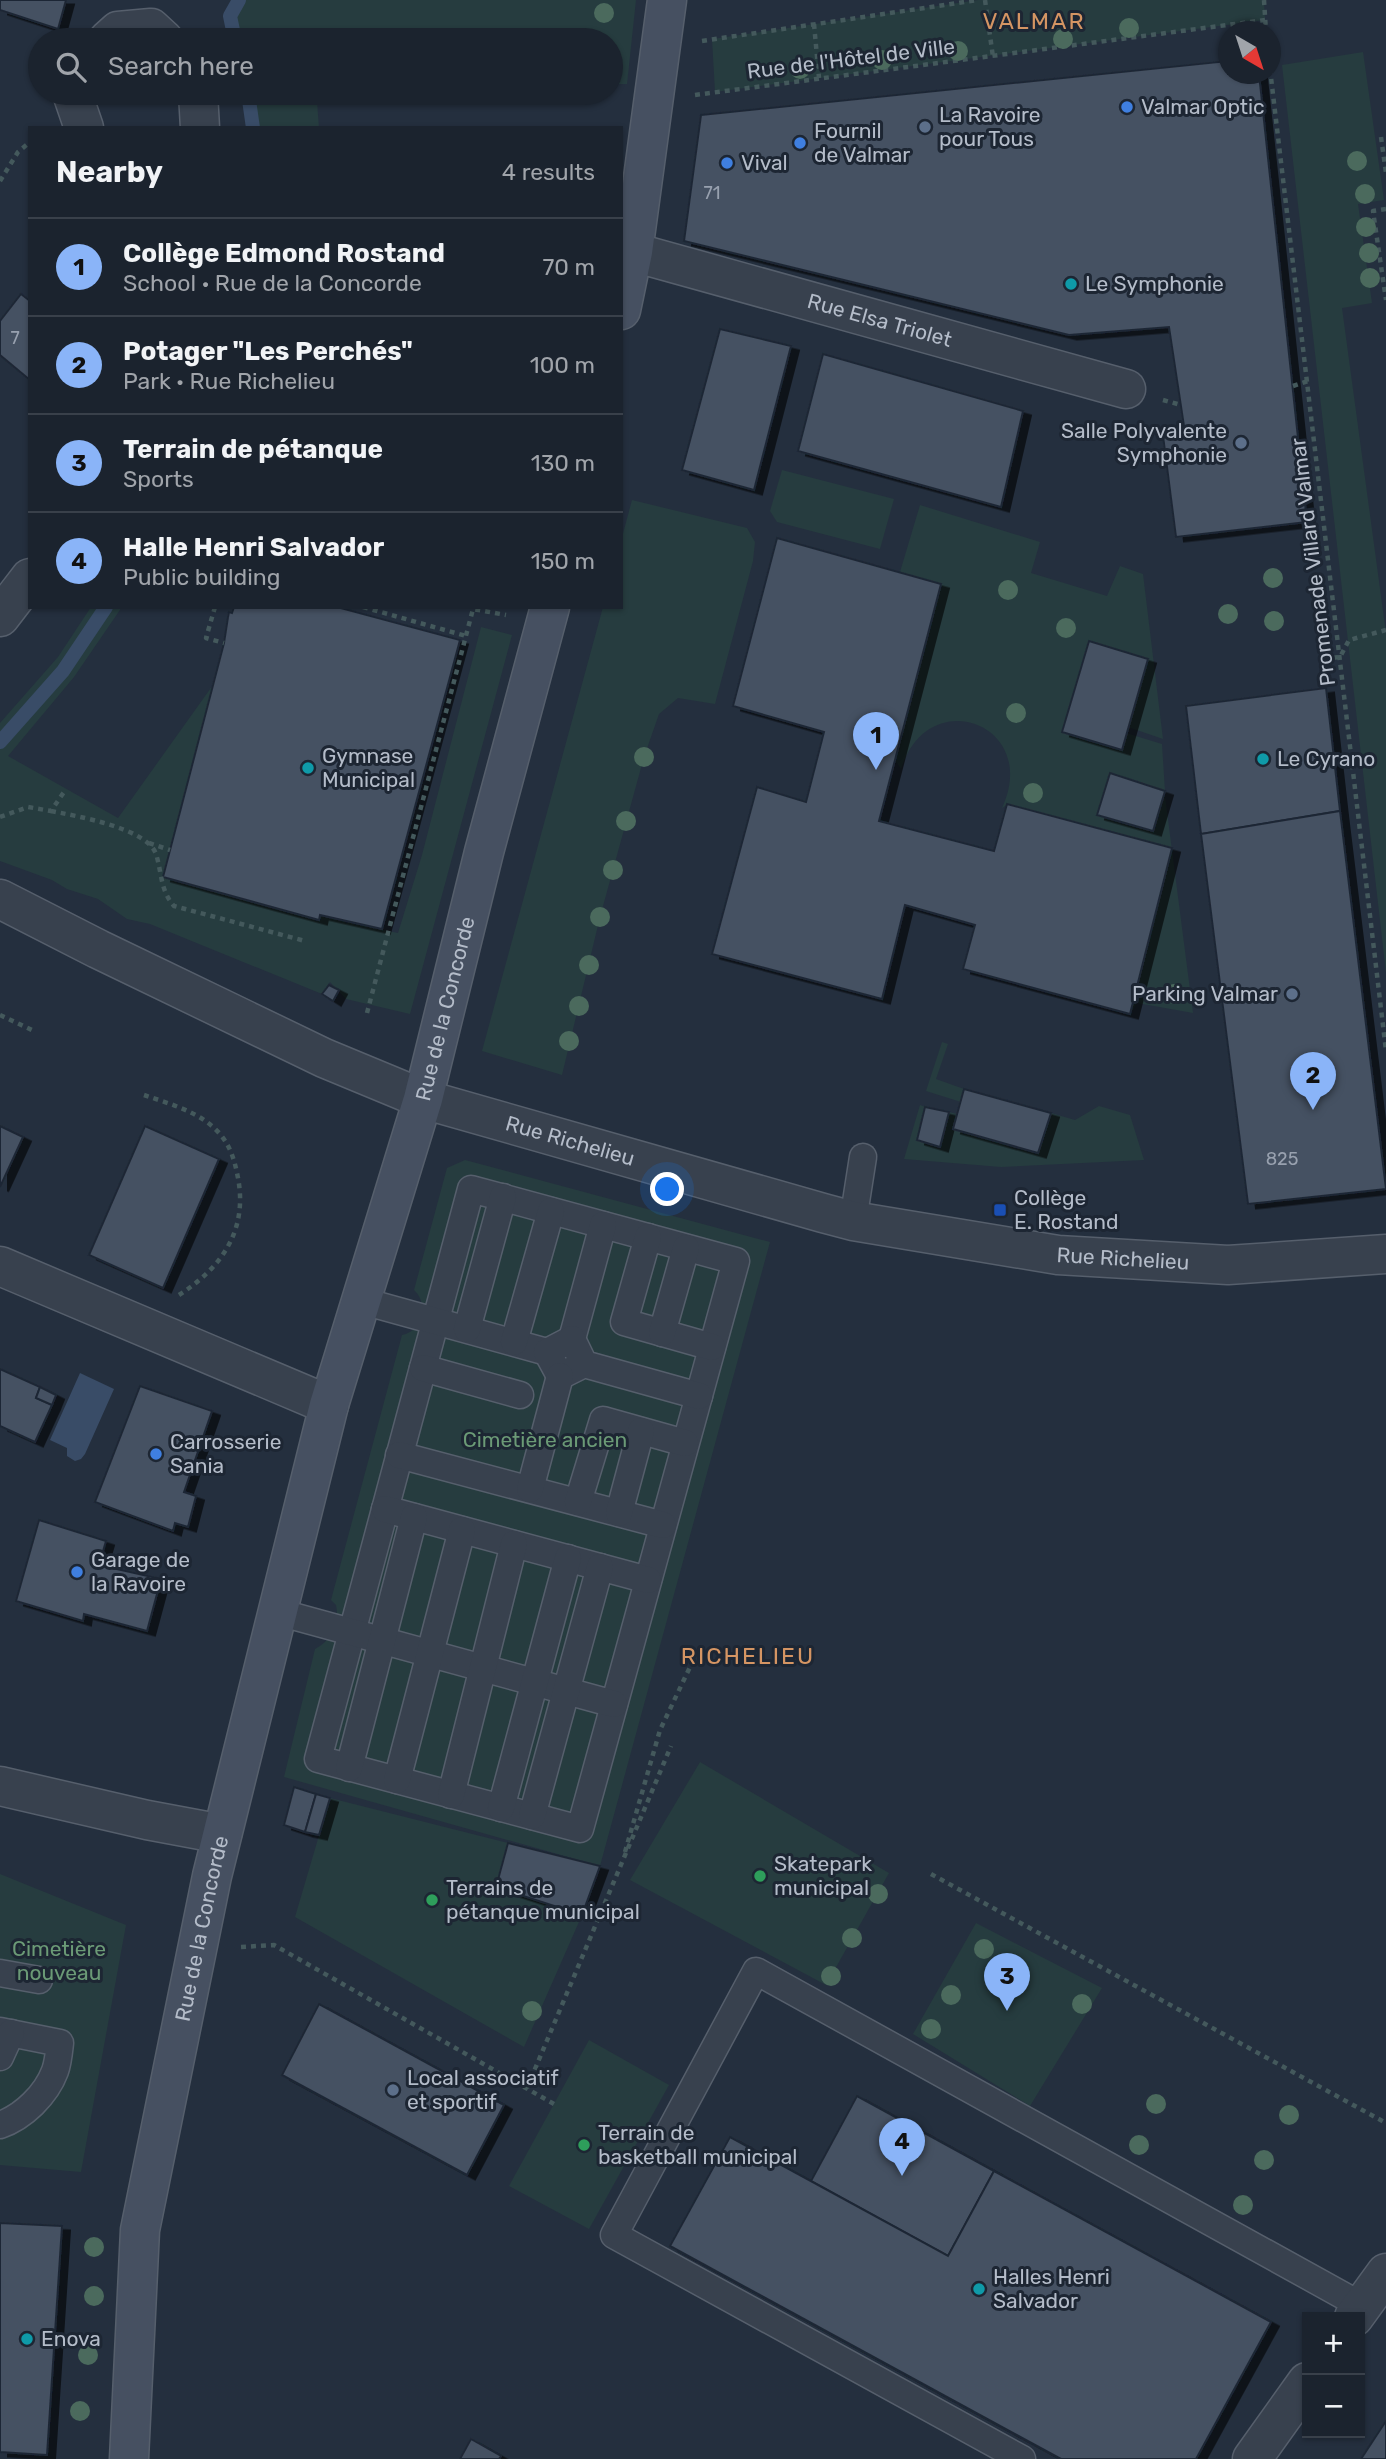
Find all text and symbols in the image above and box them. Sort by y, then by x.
district label: VALMAR [982,7,1086,35]
north arrow [1218,21,1281,84]
search box [28,28,623,105]
street label: Rue de l'Hôtel de Ville [746,33,956,84]
icon: search [52,48,90,86]
text: Search here [108,51,254,82]
place label: Valmar Optic [1141,94,1265,119]
marker: Valmar Optic [1119,99,1135,115]
place label: La Ravoire pour Tous [939,102,1041,151]
place label: Fournil de Valmar [814,118,910,167]
marker: La Ravoire pour Tous [917,119,933,135]
marker: Fournil de Valmar [792,135,808,151]
place label: Vival [741,150,788,175]
text: Nearby [56,154,163,190]
marker: Vival [719,155,735,171]
text: 4 results [502,158,595,186]
house number: 71 [704,182,720,204]
text: Collège Edmond Rostand [123,238,445,269]
text: 1 [73,253,85,281]
text: 70 m [543,253,595,281]
text: School · Rue de la Concorde [123,269,422,297]
place label: Le Symphonie [1085,271,1224,296]
marker: Le Symphonie [1063,276,1079,292]
street label: Rue Elsa Triolet [805,288,955,352]
house number: 7 [10,327,20,349]
text: Potager "Les Perchés" [123,336,413,367]
text: 2 [72,351,86,379]
text: 100 m [530,351,595,379]
text: Park · Rue Richelieu [123,367,335,395]
place label: Salle Polyvalente Symphonie [1061,418,1227,467]
text: Terrain de pétanque [123,434,383,465]
marker: Salle Polyvalente Symphonie [1233,435,1249,451]
street label: Promenade Villard Valmar [1285,437,1340,688]
text: 3 [71,449,87,477]
text: 130 m [531,449,595,477]
text: Sports [123,465,194,493]
text: Halle Henri Salvador [123,532,384,563]
text: 4 [71,547,87,575]
text: 150 m [531,547,595,575]
text: Public building [123,563,280,591]
pin: 1 [853,712,899,770]
place label: Gymnase Municipal [322,743,415,792]
place label: Le Cyrano [1277,746,1375,771]
marker: Le Cyrano [1255,751,1271,767]
marker: Gymnase Municipal [300,760,316,776]
street label: Rue de la Concorde [410,914,480,1103]
place label: Parking Valmar [1132,981,1278,1006]
marker: Parking Valmar [1284,986,1300,1002]
pin: 2 [1290,1052,1336,1110]
street label: Rue Richelieu [503,1110,638,1171]
house number: 825 [1266,1148,1298,1170]
your location [650,1172,684,1206]
place label: Collège E. Rostand [1014,1185,1119,1234]
marker: Collège E. Rostand [992,1202,1008,1218]
street label: Rue Richelieu [1056,1242,1190,1275]
park label: Cimetière ancien [463,1427,627,1452]
place label: Carrosserie Sania [170,1429,281,1478]
marker: Carrosserie Sania [148,1446,164,1462]
place label: Garage de la Ravoire [91,1547,190,1596]
marker: Garage de la Ravoire [69,1564,85,1580]
district label: RICHELIEU [681,1642,815,1670]
street label: Rue de la Concorde [170,1833,234,2023]
place label: Skatepark municipal [774,1851,872,1900]
marker: Skatepark municipal [752,1868,768,1884]
place label: Terrains de pétanque municipal [446,1875,640,1924]
marker: Terrains de pétanque municipal [424,1892,440,1908]
park label: Cimetière nouveau [12,1936,106,1985]
pin: 3 [984,1953,1030,2011]
place label: Local associatif et sportif [407,2065,559,2114]
marker: Local associatif et sportif [385,2082,401,2098]
pin: 4 [879,2118,925,2176]
place label: Terrain de basketball municipal [598,2120,797,2169]
marker: Terrain de basketball municipal [576,2137,592,2153]
place label: Halles Henri Salvador [993,2264,1110,2313]
marker: Halles Henri Salvador [971,2281,987,2297]
map controls [1302,2312,1365,2438]
button: + [1302,2312,1365,2375]
place label: Enova [41,2326,101,2351]
marker: Enova [19,2331,35,2347]
button: − [1302,2375,1365,2438]

